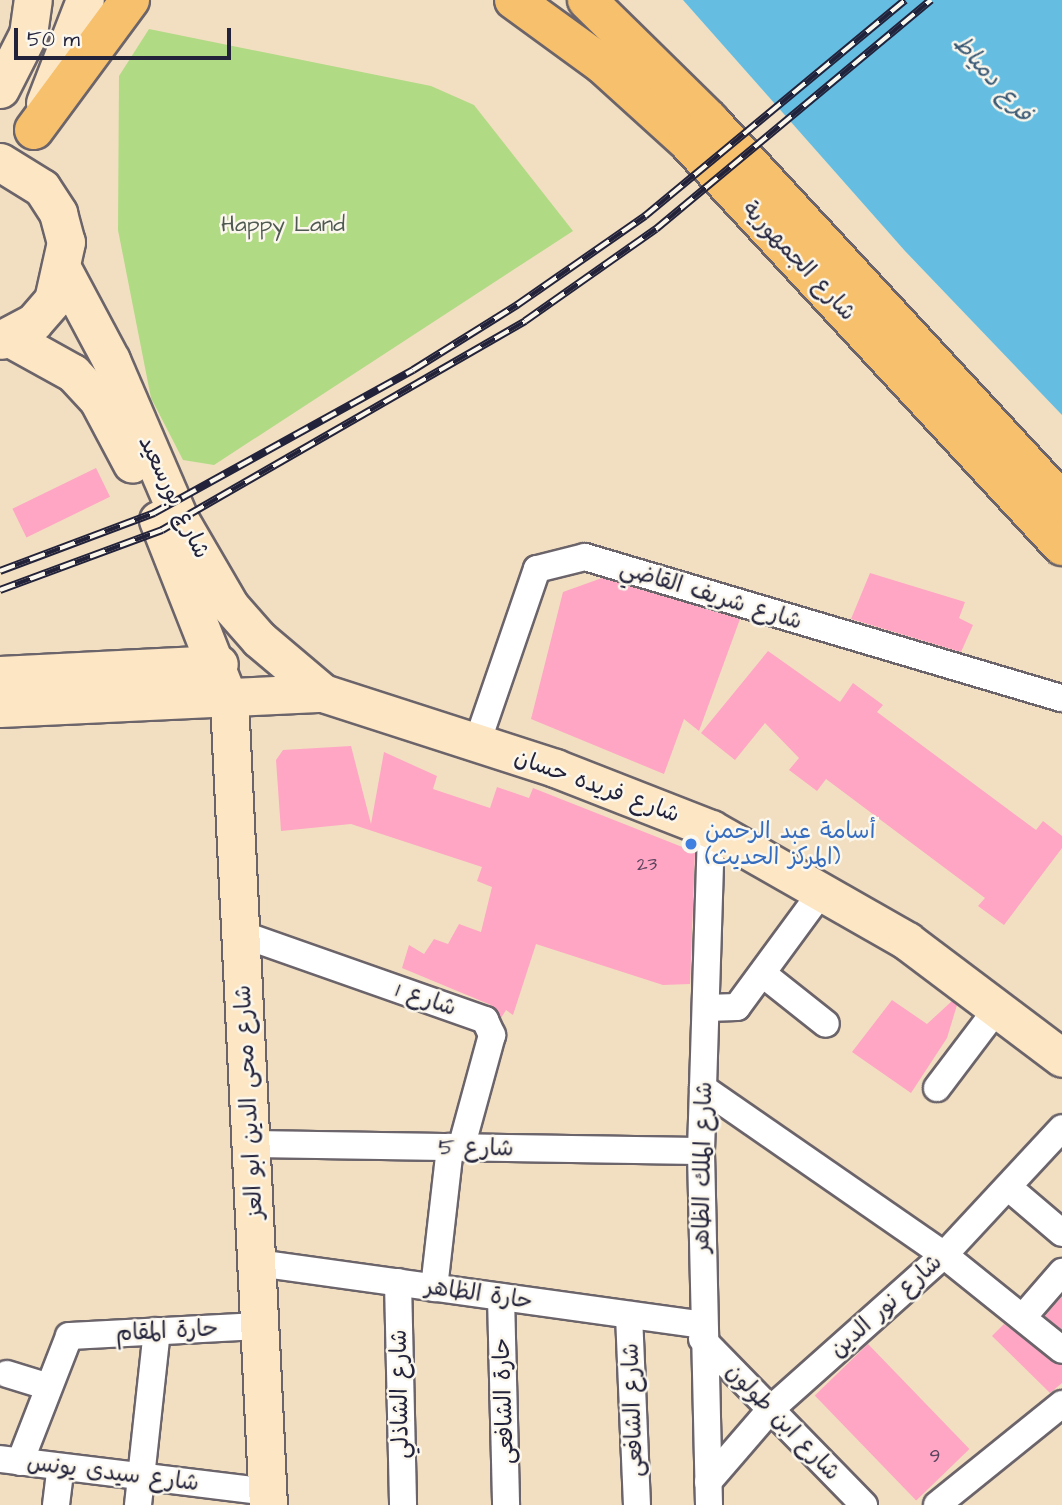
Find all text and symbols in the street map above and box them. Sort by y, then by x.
scale bar [18,14,234,58]
text: 50 m [27,25,80,54]
water label: فرع دمياط [946,30,1038,128]
street label: شارع الجمهورية [737,195,861,327]
park label: Happy Land [221,210,345,238]
street label: شارع بورسعيد [132,431,216,563]
street label: شارع شريف القاضي [617,554,805,636]
street label: شارع فريده حسان [511,743,683,829]
place label: أسامة عبد الرحمن (المركز الحديث) [705,817,875,871]
marker: أسامة عبد الرحمن (المركز الحديث) [683,836,699,852]
house number: 23 [637,854,657,876]
street label: شارع 1 [392,976,460,1022]
street label: شارع محى الدين ابو العز [229,984,269,1220]
street label: شارع الملك الظاهر [688,1081,718,1253]
street label: شارع 5 [438,1134,514,1162]
street label: شارع نور الدين [824,1248,948,1364]
street label: حارة الظاهر [424,1273,534,1315]
street label: حارة المقام [115,1315,219,1347]
street label: شارع الشاذلي [385,1329,415,1459]
street label: حارة الشافعى [488,1337,520,1465]
street label: شارع الشافعى [617,1343,649,1477]
street label: شارع ابن طولون [720,1358,846,1486]
house number: 9 [930,1446,940,1468]
street label: شارع سيدى يونس [25,1449,201,1497]

